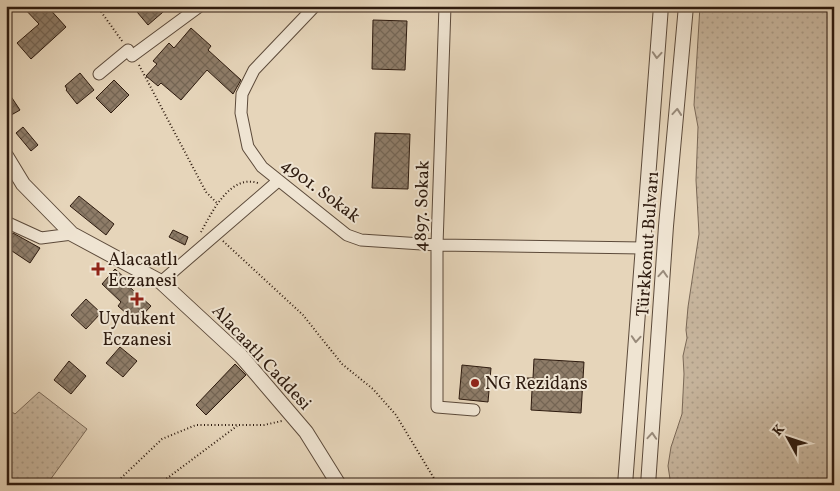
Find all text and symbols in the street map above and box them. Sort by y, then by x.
one-way arrow [652,51,663,59]
one-way arrow [671,108,682,116]
street label: 4901. Sokak [275,153,365,229]
street label: 4897. Sokak [408,160,437,252]
street label: Türkkonut Bulvarı [631,171,666,318]
place label: Alacaatlı Eczanesi [108,248,178,294]
marker: Alacaatlı Eczanesi [92,263,104,275]
one-way arrow [657,270,668,278]
marker: Uydukent Eczanesi [131,293,143,305]
street label: Alacaatlı Caddesi [205,300,316,416]
place label: Uydukent Eczanesi [98,307,176,353]
one-way arrow [631,335,642,343]
place label: NG Rezidans [485,372,588,397]
marker: NG Rezidans [469,377,481,389]
north arrow [762,414,812,464]
text: K [769,421,790,441]
one-way arrow [646,432,657,440]

